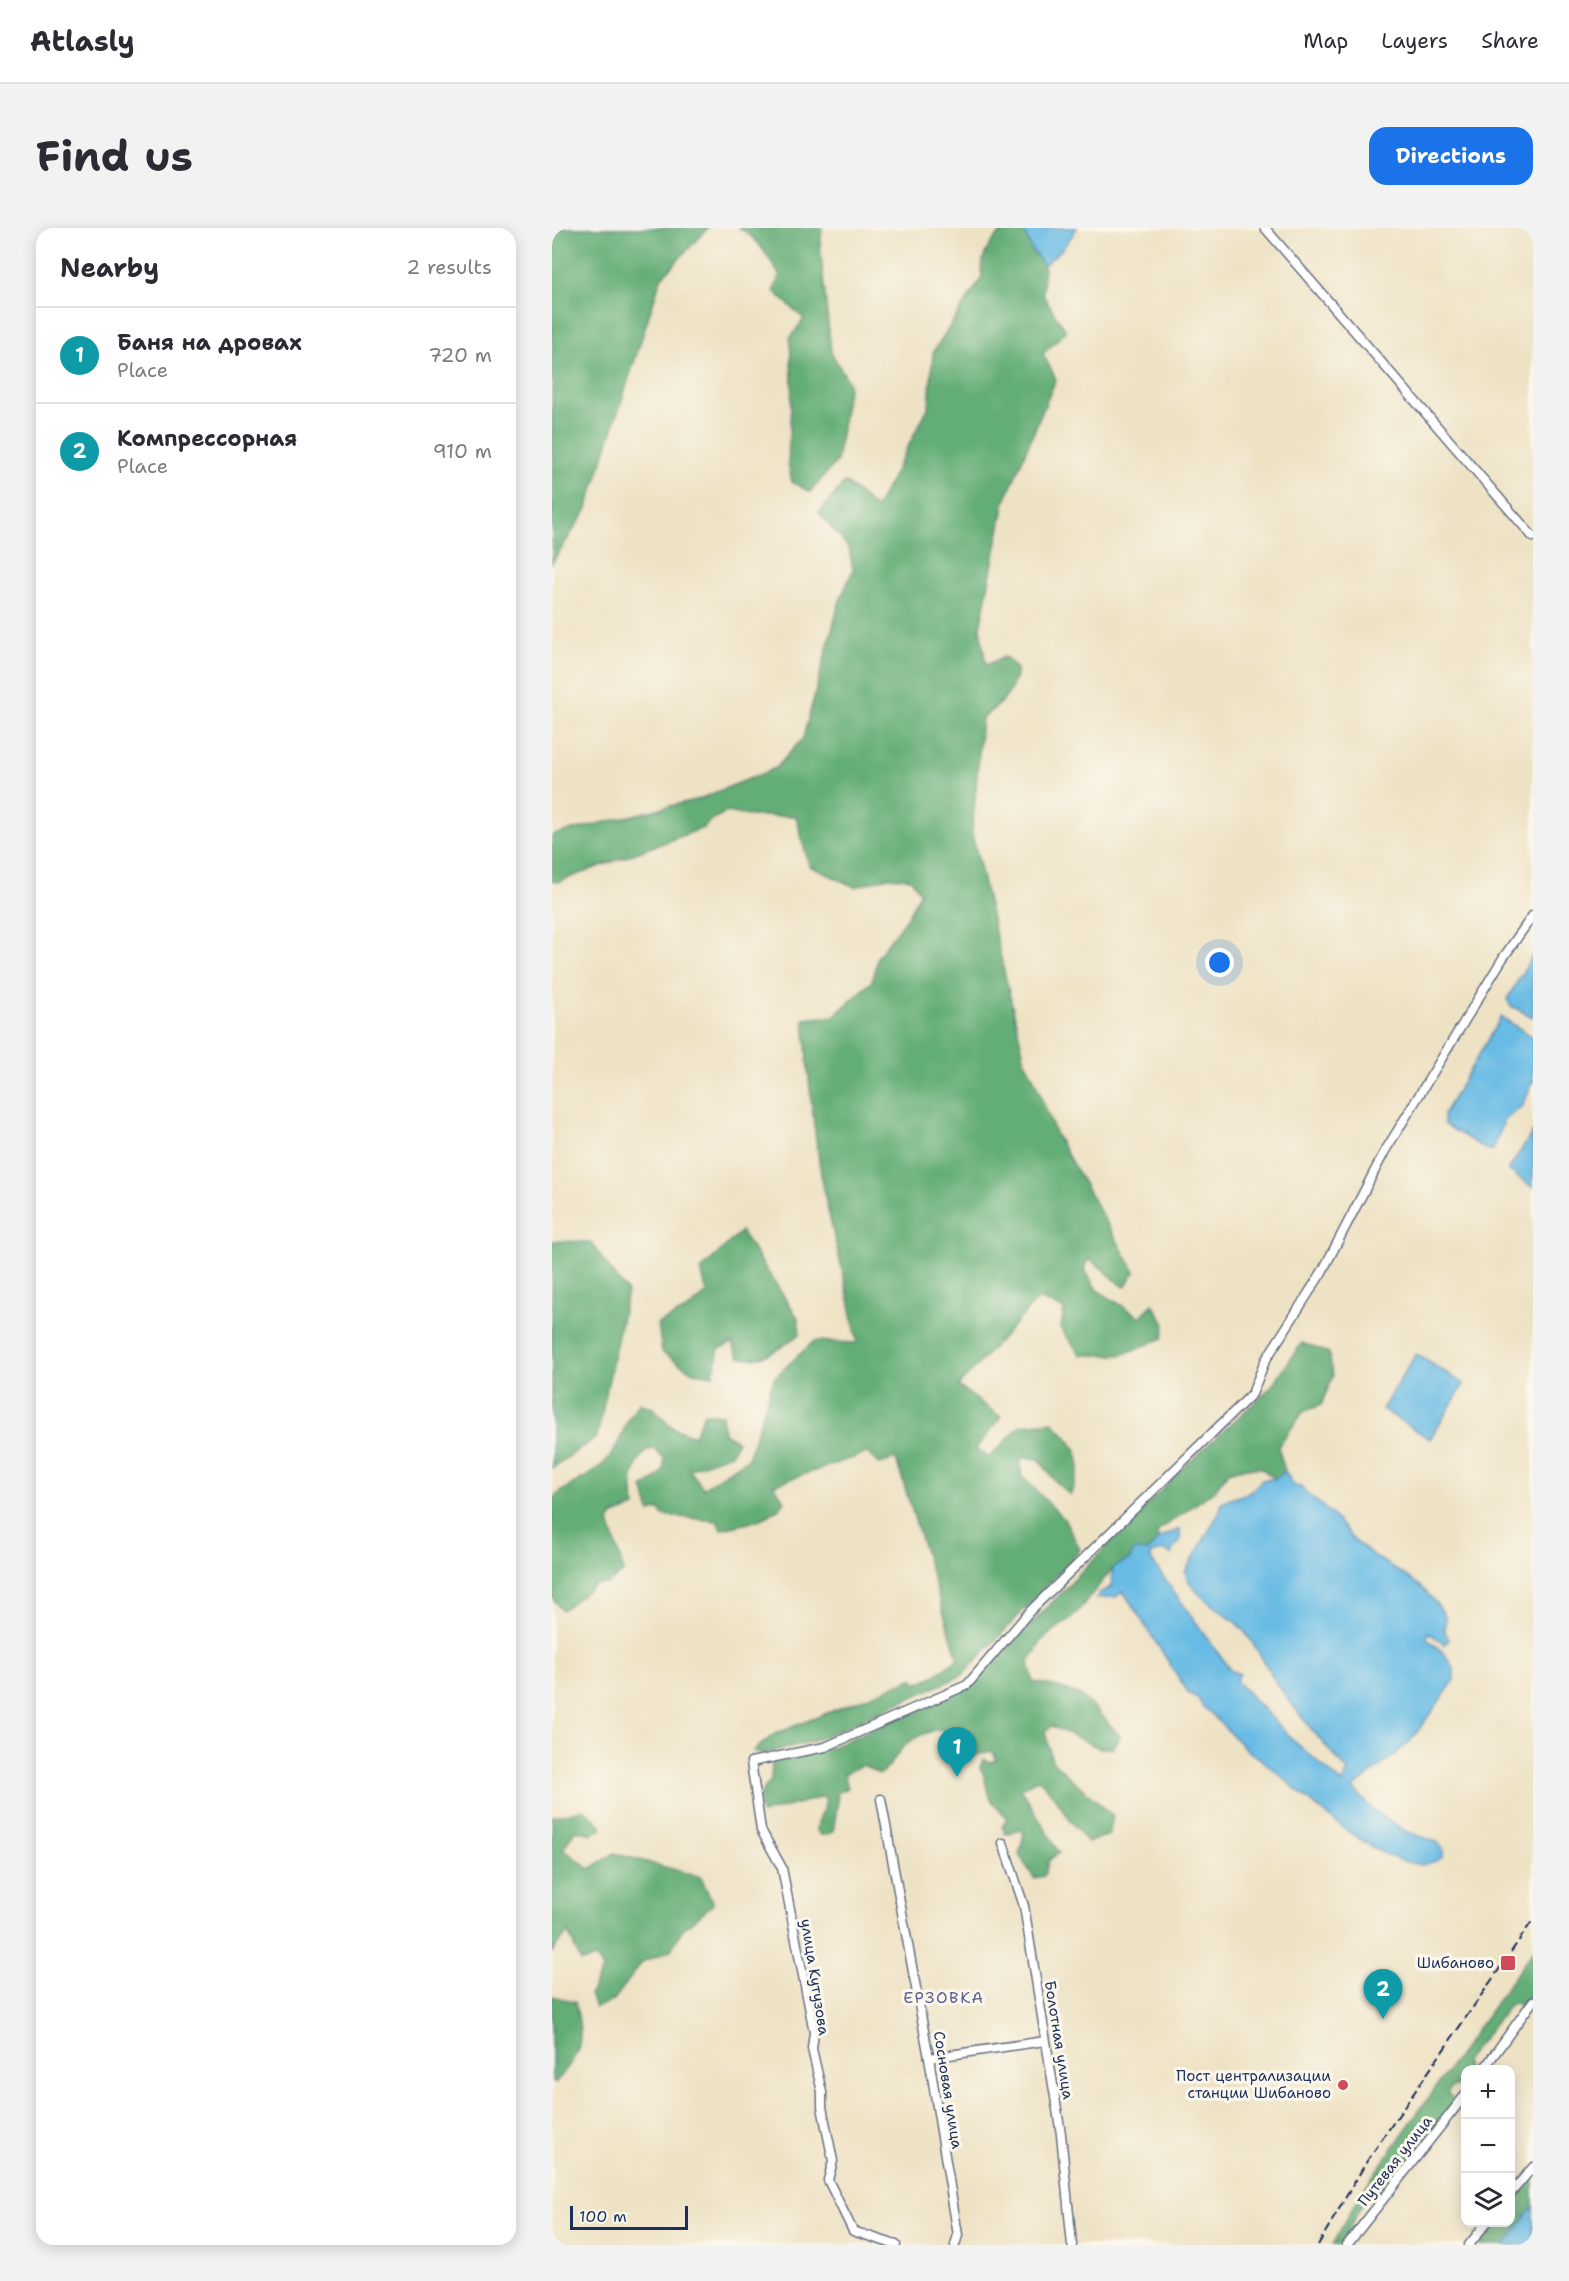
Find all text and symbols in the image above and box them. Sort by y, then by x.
text: Atlasly [30,22,135,60]
text: Map [1303,27,1348,55]
text: Layers [1381,27,1448,55]
text: Share [1481,27,1539,55]
button: Directions [1369,127,1533,185]
text: Find us [36,128,193,184]
text: Nearby [60,250,159,285]
text: 2 results [406,254,492,280]
text: Баня на дровах [117,328,302,357]
text: 1 [75,342,84,368]
text: 720 m [428,342,492,368]
text: Place [117,357,168,383]
text: Компрессорная [117,424,297,453]
text: 2 [73,438,87,464]
text: 910 m [433,438,492,464]
text: Place [117,453,168,479]
your location [1205,948,1234,977]
pin: 1 [938,1728,976,1777]
street label: улица Кутузова [796,1917,834,2037]
place label: Шибаново [1417,1953,1494,1973]
marker: Шибаново [1499,1954,1517,1972]
pin: 2 [1364,1970,1402,2019]
street label: Болотная улица [1040,1979,1078,2101]
district label: ЕРЗОВКА [903,1987,985,2008]
street label: Сосновая улица [929,2030,967,2151]
map controls [1461,2065,1515,2227]
button: + [1461,2065,1515,2119]
place label: Пост централизации станции Шибаново [1176,2066,1331,2103]
marker: Пост централизации станции Шибаново [1336,2078,1350,2092]
street label: Путевая улица [1353,2111,1437,2210]
button: − [1461,2119,1515,2173]
button: layers [1461,2173,1515,2227]
scale bar [570,2203,688,2230]
text: 100 m [579,2206,627,2227]

